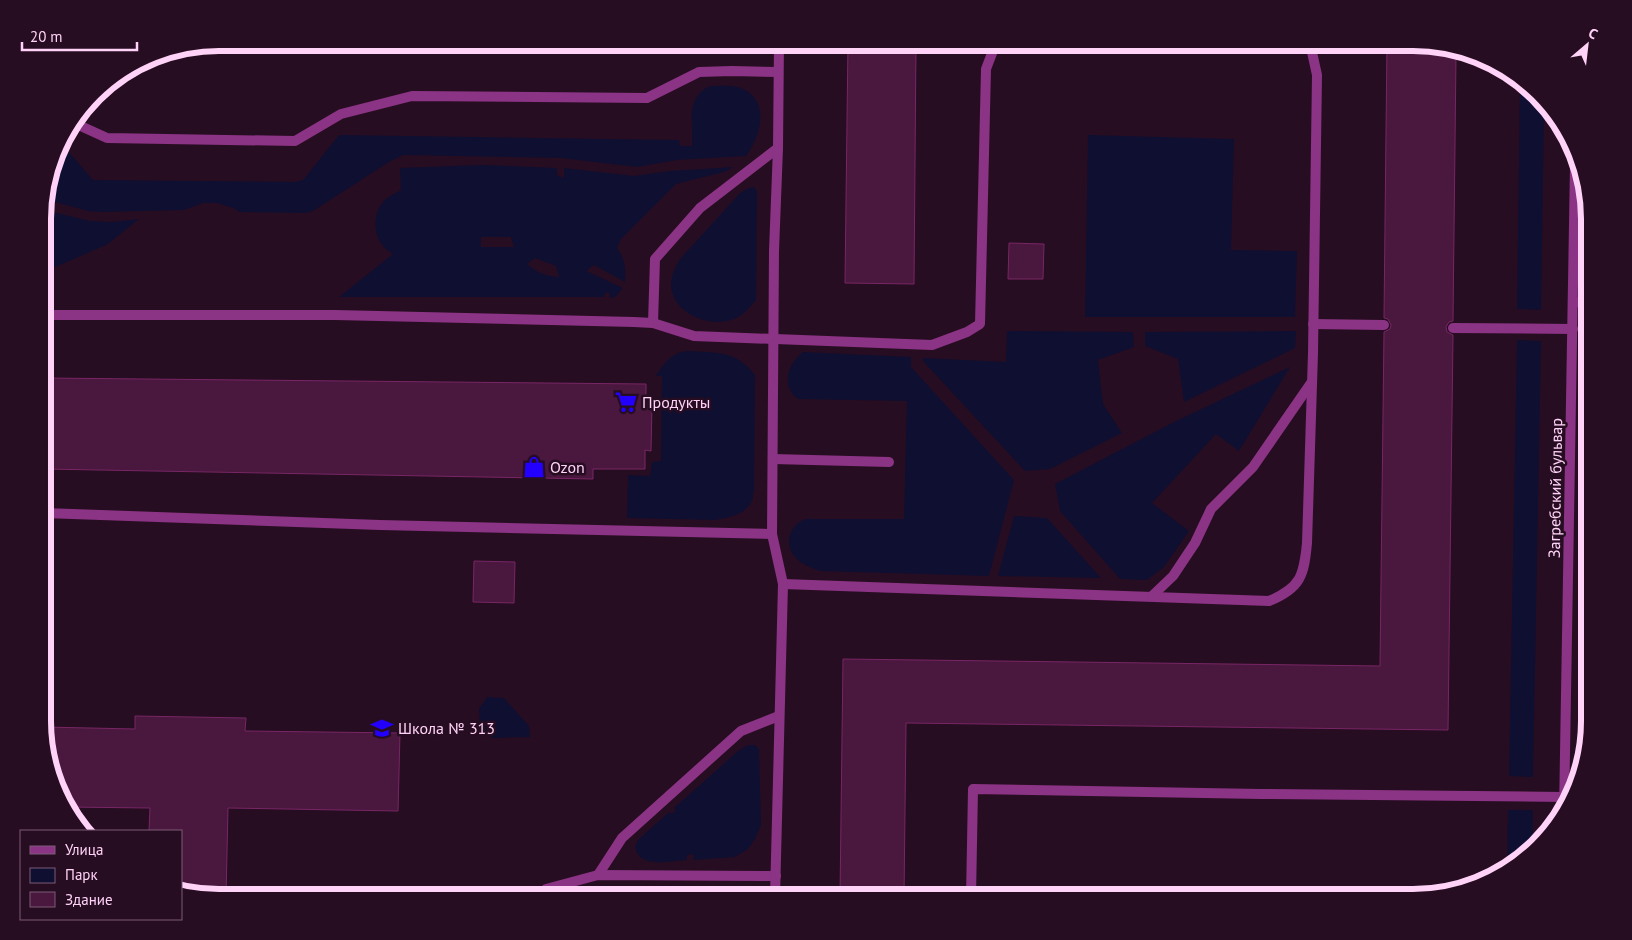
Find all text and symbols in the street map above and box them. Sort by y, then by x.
scale bar [22,20,138,52]
north arrow [1562,20,1612,70]
text: С [1585,24,1601,43]
text: 20 m [30,27,63,46]
supermarket icon: Продукты [613,389,639,415]
place label: Продукты [642,392,710,412]
street label: Загребский бульвар [1544,418,1566,558]
shop icon: Ozon [521,454,547,480]
place label: Ozon [550,457,585,477]
school or university icon: Школа № 313 [369,715,395,741]
place label: Школа № 313 [398,718,495,738]
legend [20,830,182,920]
text: Улица [65,840,103,859]
text: Парк [65,865,98,884]
text: Здание [65,890,113,909]

